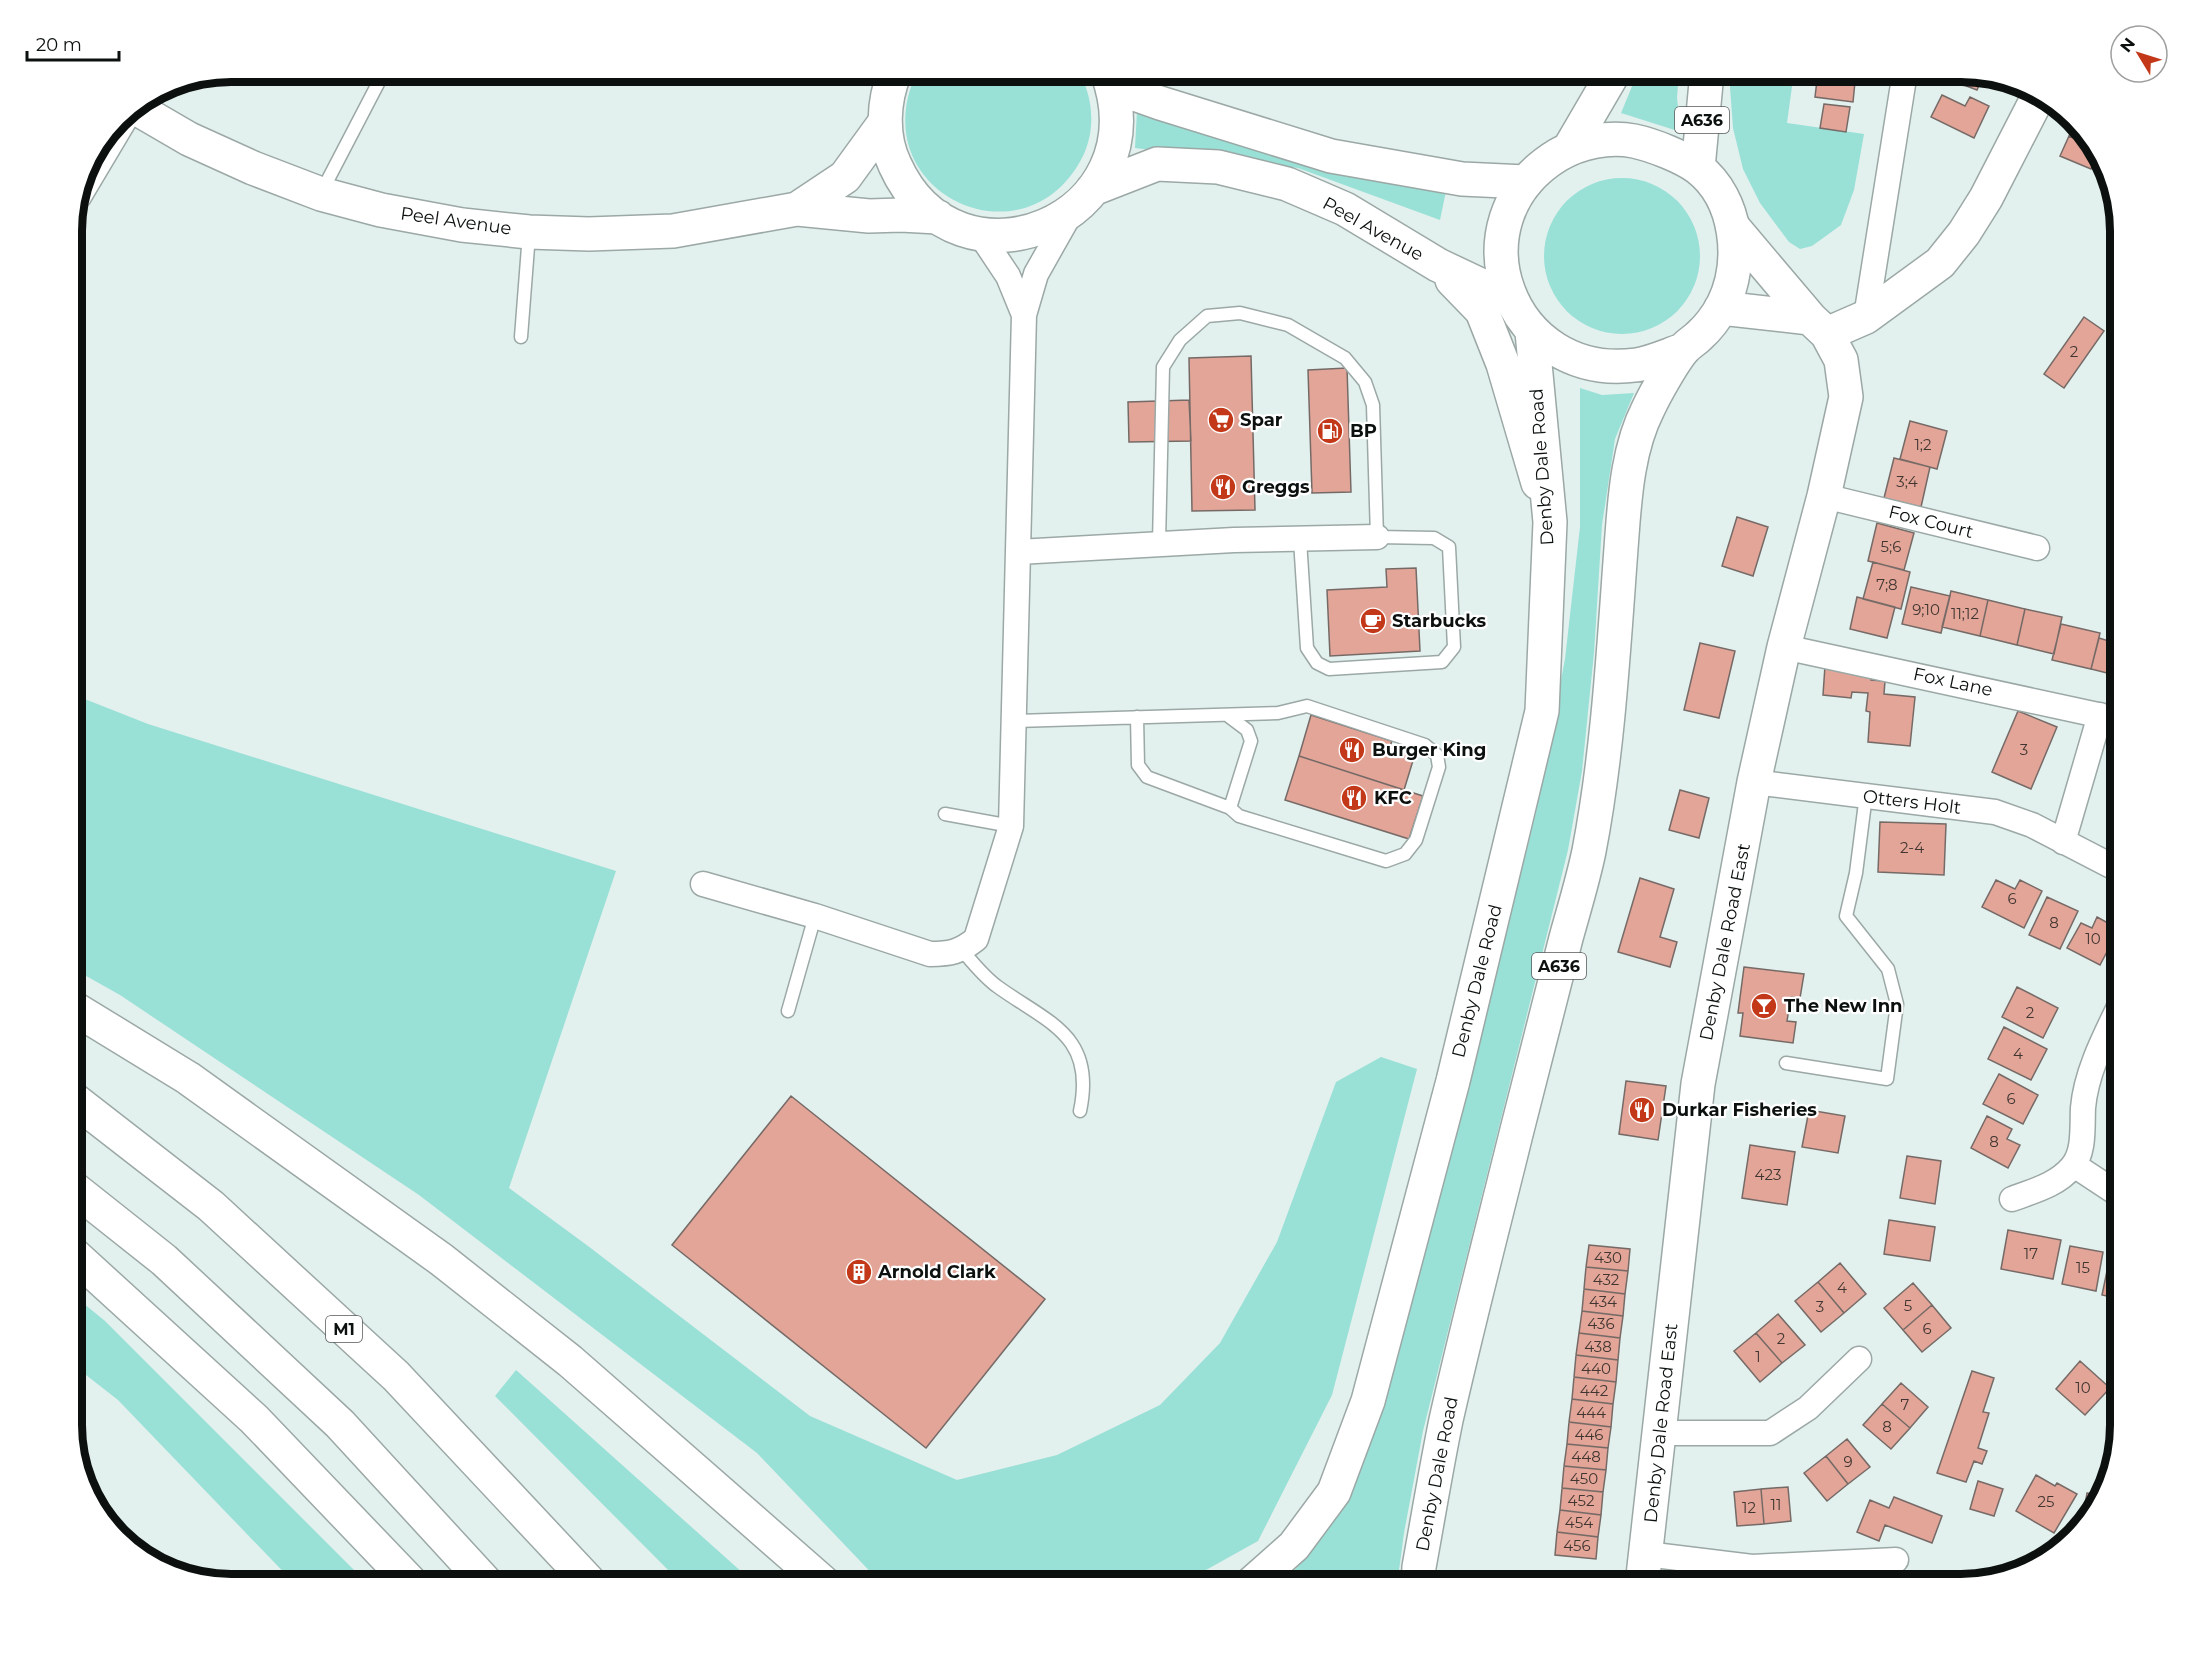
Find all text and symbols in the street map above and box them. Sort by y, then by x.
scale bar [27,24,118,62]
north arrow [2109,24,2169,84]
text: 20 m [36,34,82,56]
text: N [2116,34,2139,56]
road number: A636 [1675,107,1729,133]
street label: Peel Avenue [1319,192,1427,266]
street label: Peel Avenue [399,202,513,240]
house number: 2 [2070,342,2078,361]
street label: Denby Dale Road [1526,388,1558,546]
supermarket icon: Spar [1206,405,1236,435]
place label: Spar [1240,409,1283,431]
fuel station icon: BP [1315,416,1345,446]
place label: BP [1350,420,1377,442]
house number: 1;2 [1914,435,1932,454]
restaurant icon: Greggs [1208,472,1238,502]
house number: 3;4 [1896,472,1918,491]
place label: Greggs [1242,476,1310,498]
street label: Fox Court [1886,501,1976,543]
house number: 5;6 [1881,537,1901,556]
house number: 7;8 [1876,575,1898,594]
house number: 9;10 [1912,600,1940,619]
house number: 11;12 [1951,604,1979,623]
cafe icon: Starbucks [1358,606,1388,636]
place label: Starbucks [1392,610,1487,632]
street label: Fox Lane [1911,663,1995,701]
restaurant icon: Burger King [1337,735,1367,765]
place label: Burger King [1372,739,1486,761]
house number: 3 [2020,740,2028,759]
restaurant icon: KFC [1339,783,1369,813]
street label: Otters Holt [1862,785,1962,819]
place label: KFC [1374,787,1412,809]
house number: 2-4 [1900,838,1924,857]
street label: Denby Dale Road East [1695,841,1755,1043]
house number: 6 [2007,889,2017,908]
street label: Denby Dale Road [1447,902,1507,1060]
house number: 8 [2049,913,2059,932]
house number: 10 [2085,929,2101,948]
road number: A636 [1532,953,1586,979]
bar icon: The New Inn [1749,991,1779,1021]
place label: The New Inn [1784,995,1903,1017]
house number: 2 [2026,1003,2034,1022]
house number: 4 [2013,1044,2023,1063]
house number: 6 [2006,1089,2016,1108]
restaurant icon: Durkar Fisheries [1627,1095,1657,1125]
place label: Durkar Fisheries [1662,1099,1817,1121]
house number: 8 [1989,1132,1999,1151]
house number: 423 [1755,1165,1781,1184]
house number: 17 [2024,1244,2038,1263]
house number: 430 [1594,1248,1622,1267]
building icon: Arnold Clark [844,1257,874,1287]
house number: 15 [2076,1258,2090,1277]
place label: Arnold Clark [877,1261,996,1283]
house number: 432 [1593,1270,1619,1289]
house number: 4 [1837,1278,1847,1297]
house number: 434 [1589,1292,1617,1311]
house number: 5 [1904,1296,1912,1315]
house number: 3 [1816,1297,1824,1316]
house number: 436 [1587,1314,1615,1333]
road number: M1 [326,1316,362,1342]
house number: 6 [1922,1319,1932,1338]
street label: Denby Dale Road East [1640,1322,1682,1524]
house number: 2 [1777,1329,1785,1348]
house number: 438 [1584,1337,1612,1356]
house number: 1 [1755,1347,1761,1366]
house number: 440 [1581,1359,1611,1378]
house number: 10 [2075,1378,2091,1397]
house number: 442 [1580,1381,1608,1400]
street label: Denby Dale Road [1411,1395,1463,1553]
house number: 7 [1901,1395,1910,1414]
house number: 444 [1576,1403,1606,1422]
house number: 8 [1882,1417,1892,1436]
house number: 446 [1575,1425,1603,1444]
house number: 448 [1571,1447,1601,1466]
house number: 9 [1843,1452,1853,1471]
house number: 450 [1570,1469,1598,1488]
house number: 452 [1568,1491,1594,1510]
house number: 25 [2037,1492,2055,1511]
house number: 11 [1771,1495,1781,1514]
house number: 12 [1742,1498,1756,1517]
house number: 454 [1565,1513,1593,1532]
house number: 456 [1563,1536,1591,1555]

